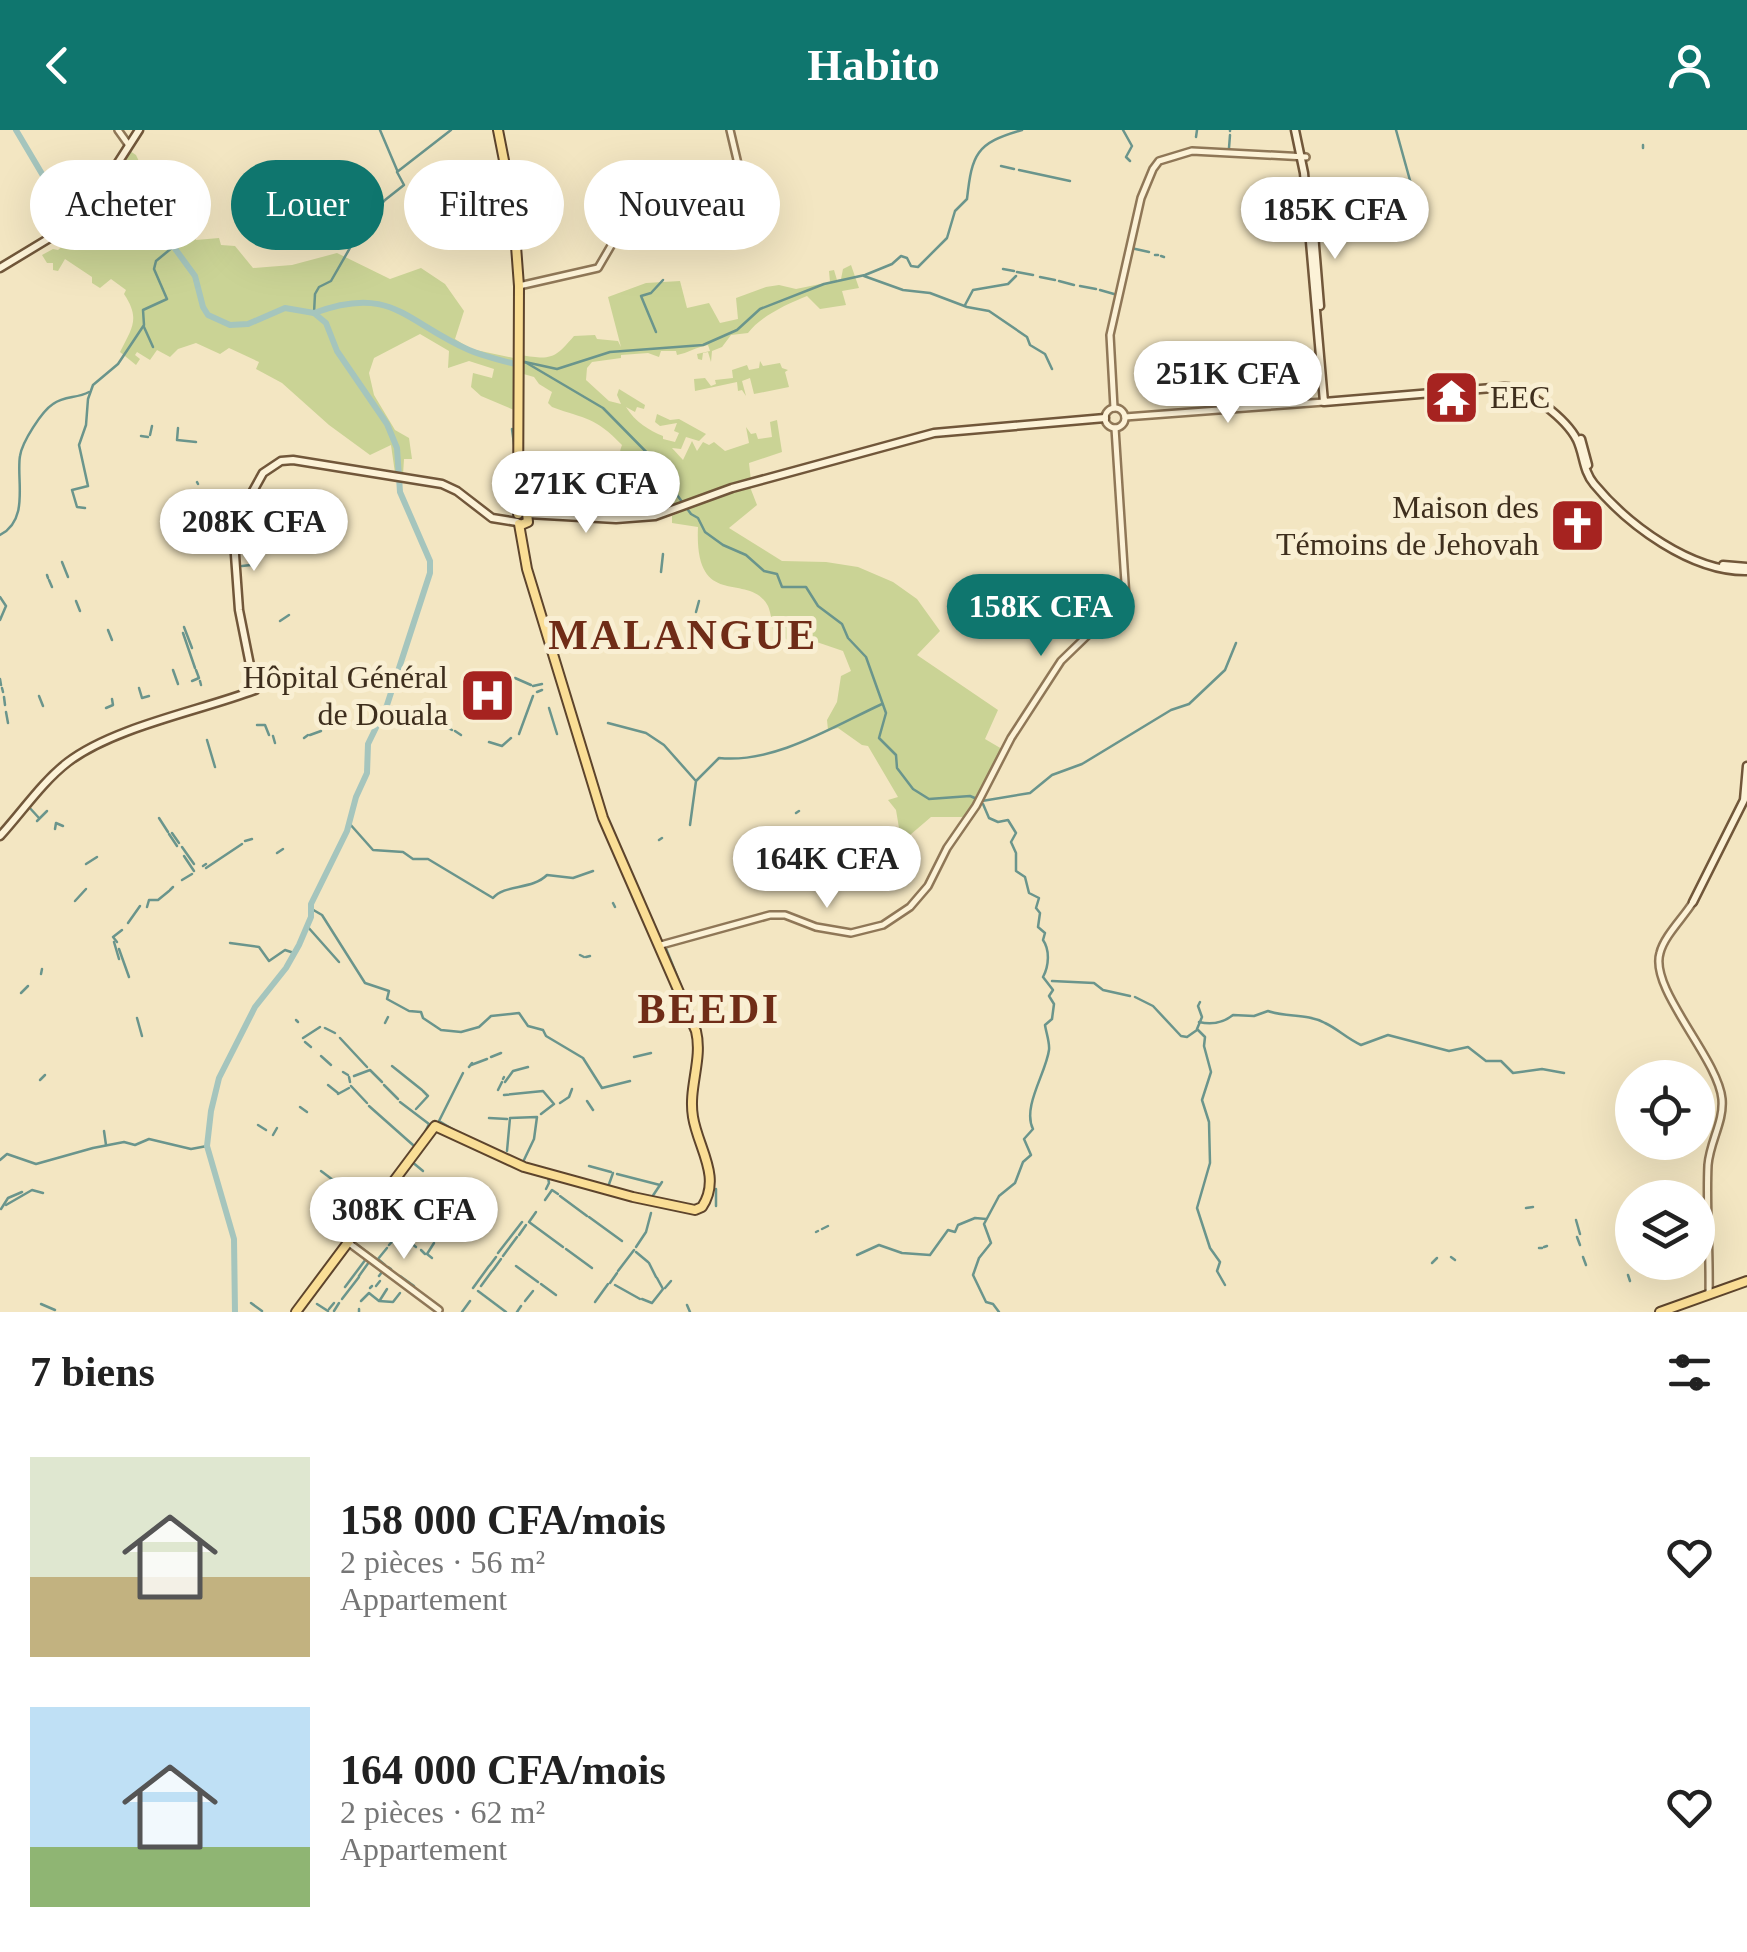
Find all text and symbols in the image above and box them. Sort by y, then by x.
icon: back [30,38,85,93]
icon: person [1662,38,1717,93]
text: Habito [807,40,940,90]
chip: Acheter [30,160,211,250]
chip: Louer [231,160,384,250]
chip: Filtres [404,160,564,250]
chip: Nouveau [584,160,780,250]
pin: 185K CFA [1232,177,1438,262]
text: 185K CFA [1263,191,1407,227]
pin: 251K CFA [1125,341,1331,426]
text: 251K CFA [1156,355,1300,391]
temple icon: EEC [1421,367,1481,427]
place label: EEC [1490,379,1550,415]
pin: 271K CFA [483,451,689,536]
text: 271K CFA [514,465,658,501]
pin: 208K CFA [151,489,357,574]
place label: Maison des Témoins de Jehovah [1276,489,1539,562]
church icon: Maison des Témoins de Jehovah [1548,495,1608,555]
text: 208K CFA [182,503,326,539]
pin: 158K CFA [938,574,1144,659]
text: 158K CFA [969,588,1113,624]
district label: MALANGUE [548,612,818,658]
place label: Hôpital Général de Douala [243,659,448,732]
hospital icon: Hôpital Général de Douala [457,665,517,725]
pin: 164K CFA [724,826,930,911]
text: 164K CFA [755,840,899,876]
district label: BEEDI [637,986,781,1032]
map controls [1615,1060,1715,1280]
button: locate [1615,1060,1715,1160]
pin: 308K CFA [301,1177,507,1262]
button: layers [1615,1180,1715,1280]
text: 308K CFA [332,1191,476,1227]
icon: filters [1662,1345,1717,1400]
text: 7 biens [30,1349,155,1395]
icon: home [110,1497,230,1617]
text: 158 000 CFA/mois [340,1497,666,1543]
icon: heart [1662,1530,1717,1585]
text: 2 pièces · 56 m² [340,1544,545,1580]
text: Appartement [340,1581,507,1617]
icon: home [110,1747,230,1867]
text: 164 000 CFA/mois [340,1747,666,1793]
icon: heart [1662,1780,1717,1835]
text: 2 pièces · 62 m² [340,1794,545,1830]
text: Appartement [340,1831,507,1867]

